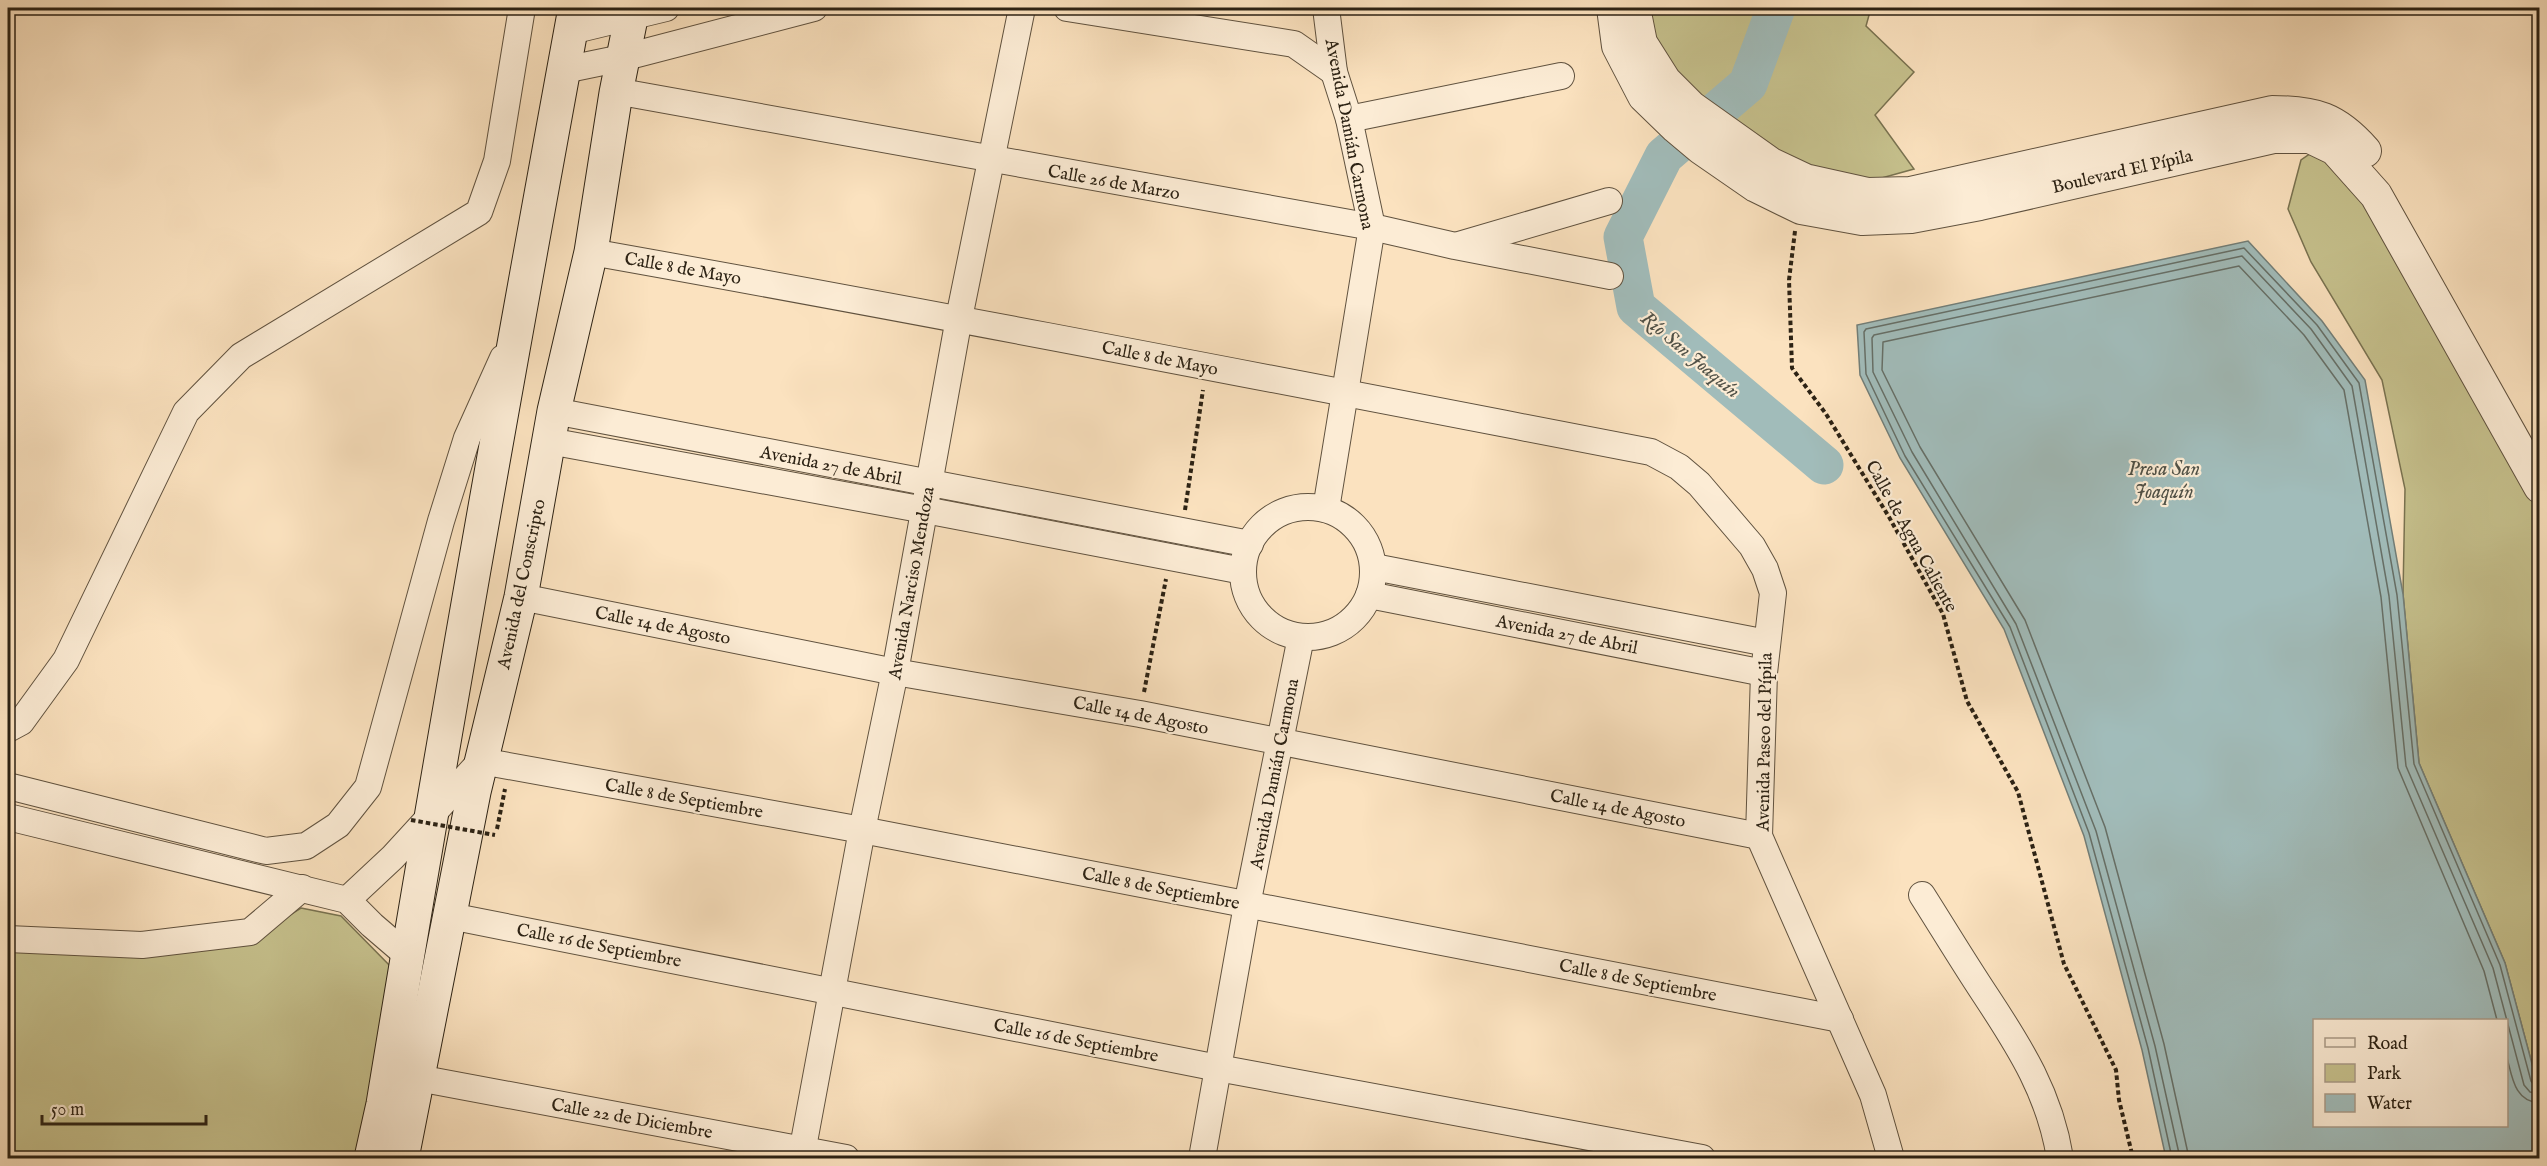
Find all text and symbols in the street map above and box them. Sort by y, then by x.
street label: Avenida Damián Carmona [1319,36,1378,232]
street label: Boulevard El Pípila [2050,145,2195,200]
street label: Calle 26 de Marzo [1046,161,1182,206]
street label: Calle 8 de Mayo [623,248,743,291]
water label: Río San Joaquín [1635,306,1745,404]
street label: Calle 8 de Mayo [1100,337,1220,382]
street label: Avenida 27 de Abril [757,441,904,492]
street label: Calle de Agua Caliente [1859,457,1962,617]
water label: Presa San Joaquín [2128,457,2200,505]
street label: Avenida Narciso Mendoza [884,485,941,683]
street label: Avenida del Conscripto [493,497,552,672]
street label: Calle 14 de Agosto [593,602,733,651]
street label: Avenida 27 de Abril [1493,610,1640,661]
street label: Avenida Paseo del Pípila [1752,652,1779,833]
street label: Avenida Damián Carmona [1245,677,1305,873]
street label: Calle 14 de Agosto [1071,692,1211,741]
street label: Calle 8 de Septiembre [603,774,765,825]
street label: Calle 14 de Agosto [1548,785,1688,834]
street label: Calle 8 de Septiembre [1080,863,1241,916]
street label: Calle 16 de Septiembre [514,919,683,974]
street label: Calle 8 de Septiembre [1557,955,1718,1008]
street label: Calle 16 de Septiembre [991,1014,1160,1069]
legend [2313,1019,2508,1127]
text: Road [2367,1033,2408,1056]
text: Park [2367,1063,2402,1086]
scale bar [42,1088,206,1126]
text: Water [2367,1093,2412,1116]
street label: Calle 22 de Diciembre [549,1094,714,1145]
text: 50 m [51,1099,84,1122]

